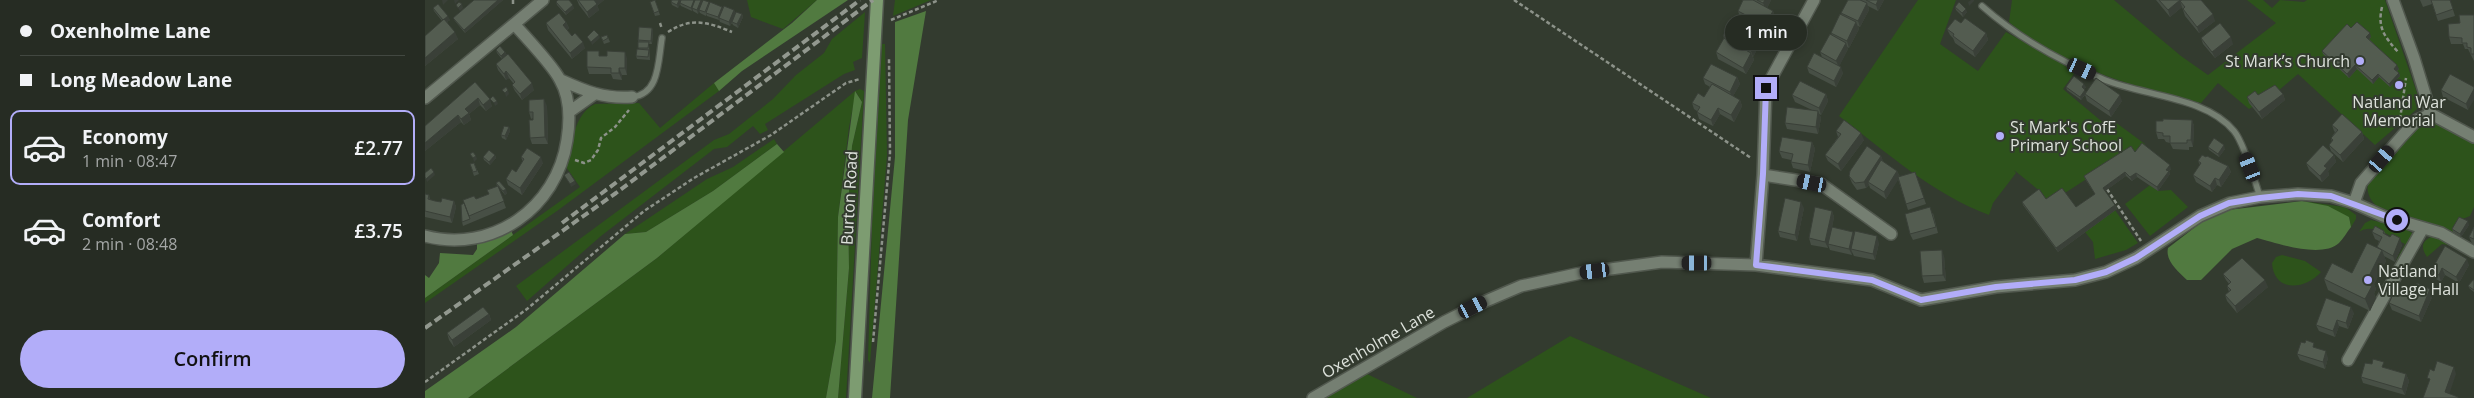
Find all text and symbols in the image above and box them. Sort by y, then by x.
callout: 1 min [1725,16,1807,51]
text: Oxenholme Lane [50,18,211,44]
text: 1 min [1744,21,1788,43]
place label: St Mark’s Church [2225,50,2350,72]
marker: St Mark’s Church [2354,55,2366,67]
car [2065,56,2098,82]
text: Long Meadow Lane [50,67,232,93]
route end [1755,77,1777,99]
marker: Natland War Memorial [2393,79,2405,91]
place label: Natland War Memorial [2352,91,2446,131]
place label: St Mark's CofE Primary School [2010,116,2122,156]
text: Economy [82,124,168,150]
icon: car [22,125,67,170]
marker: St Mark's CofE Primary School [1994,130,2006,142]
text: £2.77 [354,135,403,161]
car [2366,143,2397,175]
text: 1 min · 08:47 [82,150,177,172]
street label: Burton Road [836,150,862,246]
car [2237,150,2262,184]
car [1795,173,1828,193]
text: Comfort [82,207,161,233]
icon: car [22,208,67,253]
route start [2386,209,2408,231]
text: £3.75 [354,218,403,244]
text: 2 min · 08:48 [82,233,177,255]
car [1682,256,1712,271]
place label: Natland Village Hall [2378,260,2459,300]
car [1579,262,1610,280]
marker: Natland Village Hall [2362,274,2374,286]
car [1456,294,1489,320]
street label: Oxenholme Lane [1317,301,1439,383]
button: Confirm [20,330,405,388]

